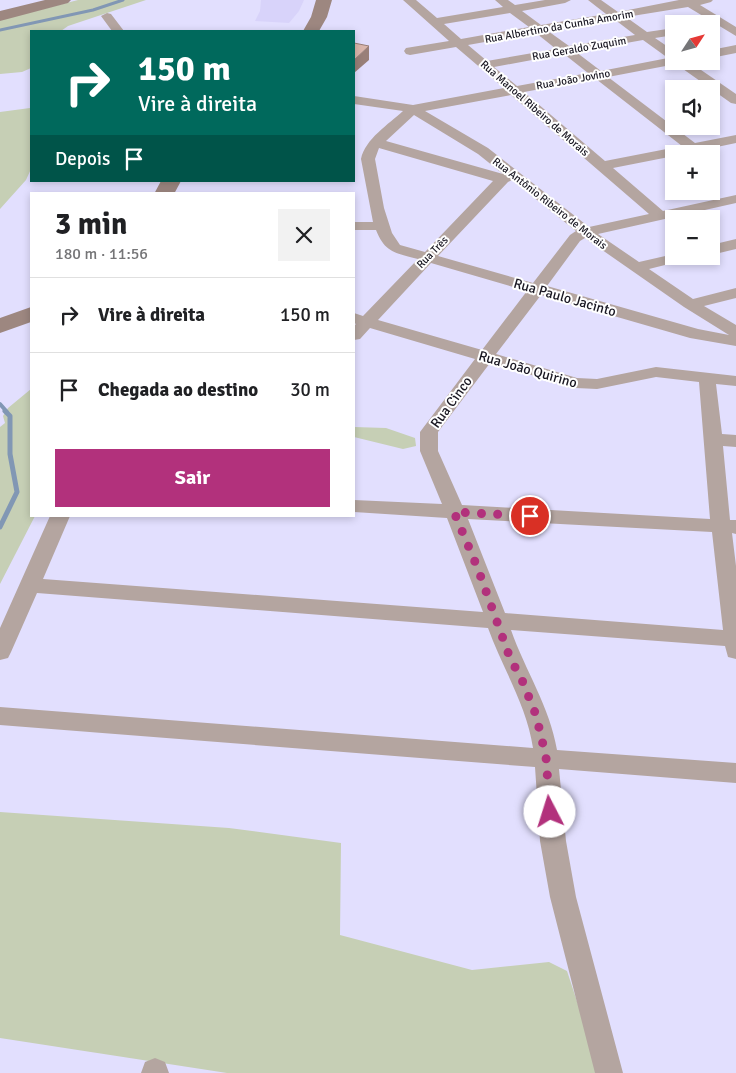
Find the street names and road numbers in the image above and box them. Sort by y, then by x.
street label: Rua Albertino da Cunha Amorim [484,7,635,46]
street label: Rua Geraldo Zuquim [531,34,627,63]
street label: Rua Manoel Ribeiro de Morais [478,58,592,159]
street label: Rua João Jovino [535,67,611,92]
street label: Rua Antônio Ribeiro de Morais [490,155,610,252]
street label: Rua Três [414,234,451,271]
street label: Rua Paulo Jacinto [512,275,618,320]
street label: Rua João Quirino [477,347,579,392]
street label: Rua Cinco [427,373,476,431]

